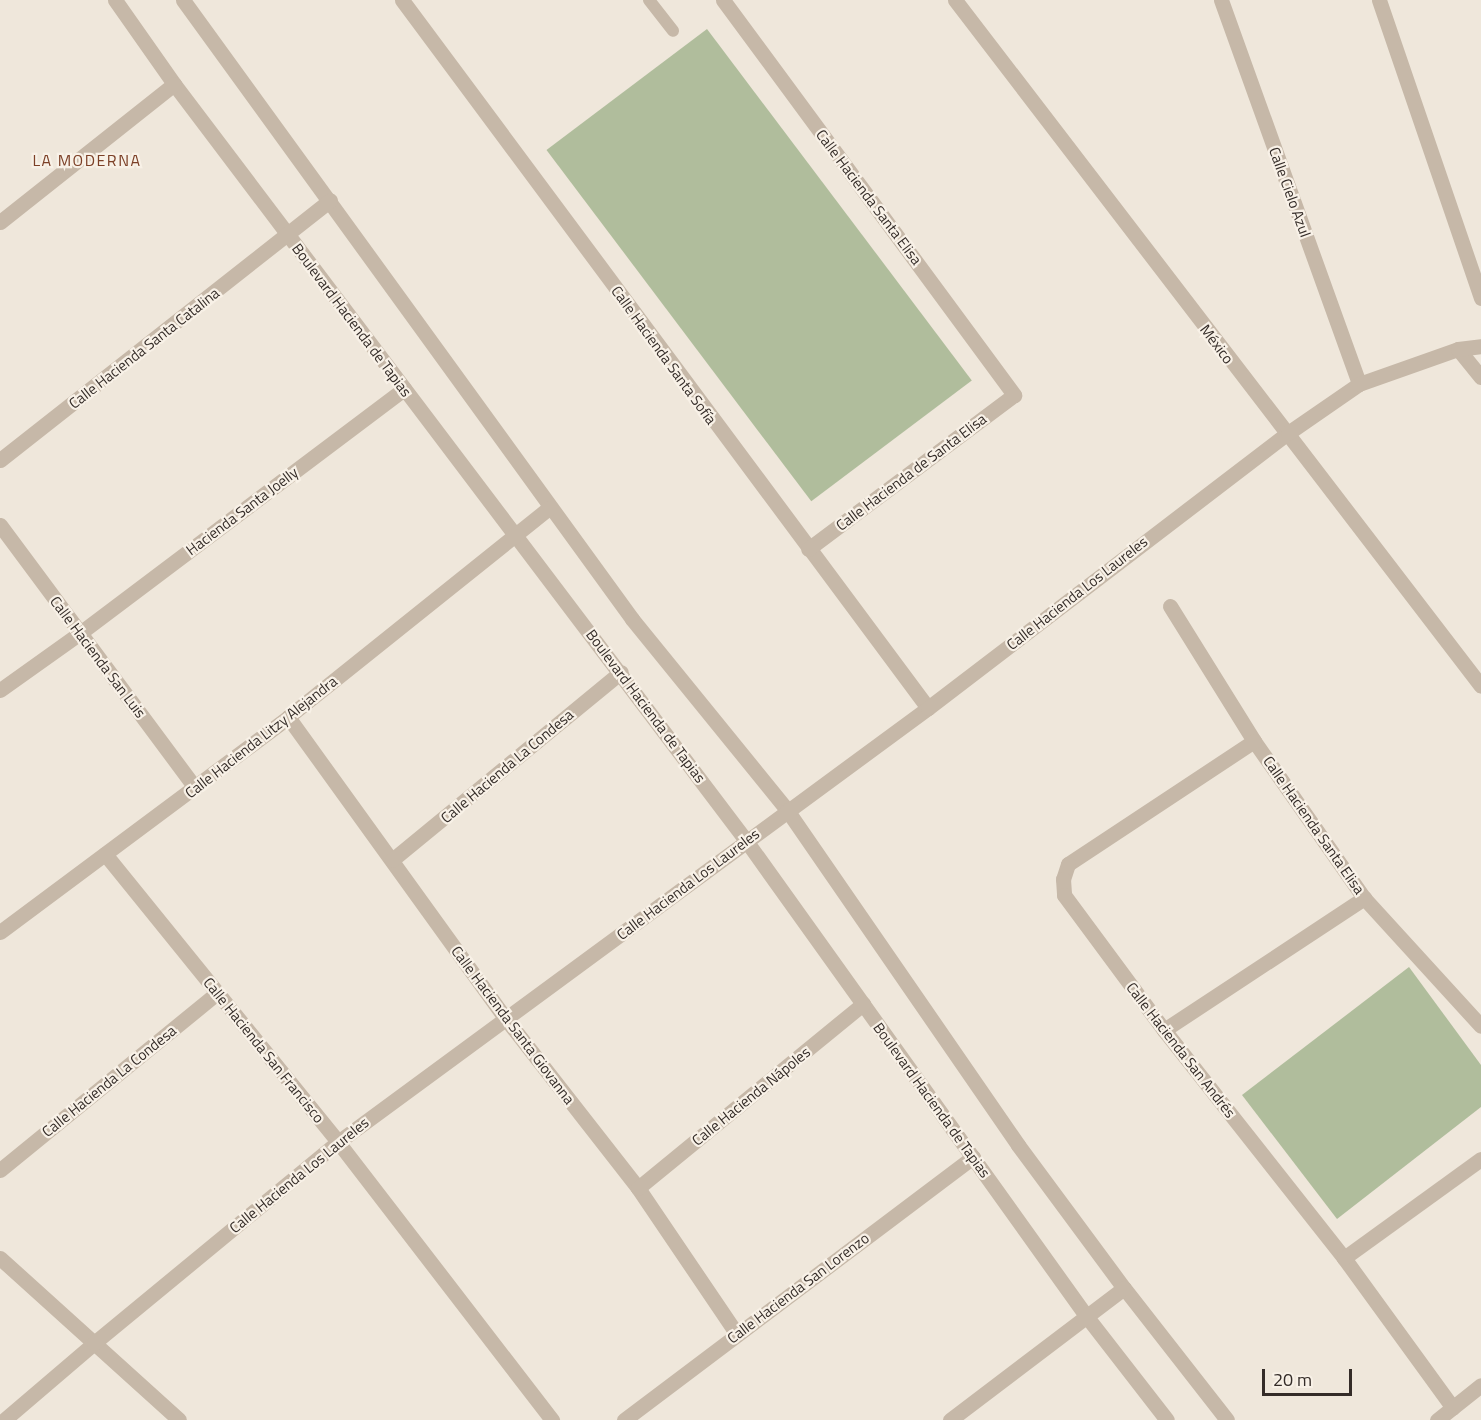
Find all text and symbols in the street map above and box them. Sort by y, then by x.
street label: Calle Hacienda Santa Elisa [812,126,926,268]
street label: Calle Cielo Azul [1265,145,1315,239]
district label: LA MODERNA [32,150,142,170]
street label: Boulevard Hacienda de Tapias [288,240,416,400]
street label: Calle Hacienda Santa Sofía [608,282,720,428]
street label: Calle Hacienda Santa Catalina [65,284,223,412]
street label: México [1196,321,1238,367]
street label: Calle Hacienda de Santa Elisa [832,410,990,534]
street label: Hacienda Santa Joelly [182,463,302,559]
street label: Calle Hacienda Los Laureles [1003,532,1151,654]
street label: Calle Hacienda San Luis [46,593,150,721]
street label: Boulevard Hacienda de Tapias [582,626,710,786]
street label: Calle Hacienda Litzy Alejandra [181,672,341,802]
street label: Calle Hacienda La Condesa [437,705,577,827]
street label: Calle Hacienda Santa Elisa [1259,752,1369,898]
street label: Calle Hacienda Los Laureles [613,824,763,944]
street label: Calle Hacienda Santa Giovanna [448,942,578,1108]
street label: Calle Hacienda San Francisco [200,974,328,1126]
street label: Calle Hacienda San Andrés [1123,979,1239,1121]
street label: Boulevard Hacienda de Tapias [870,1019,994,1181]
street label: Calle Hacienda La Condesa [38,1021,180,1141]
street label: Calle Hacienda Nápoles [688,1043,814,1149]
street label: Calle Hacienda Los Laureles [226,1113,372,1237]
street label: Calle Hacienda San Lorenzo [724,1229,872,1347]
scale bar [1265,1357,1355,1395]
text: 20 m [1273,1366,1312,1393]

